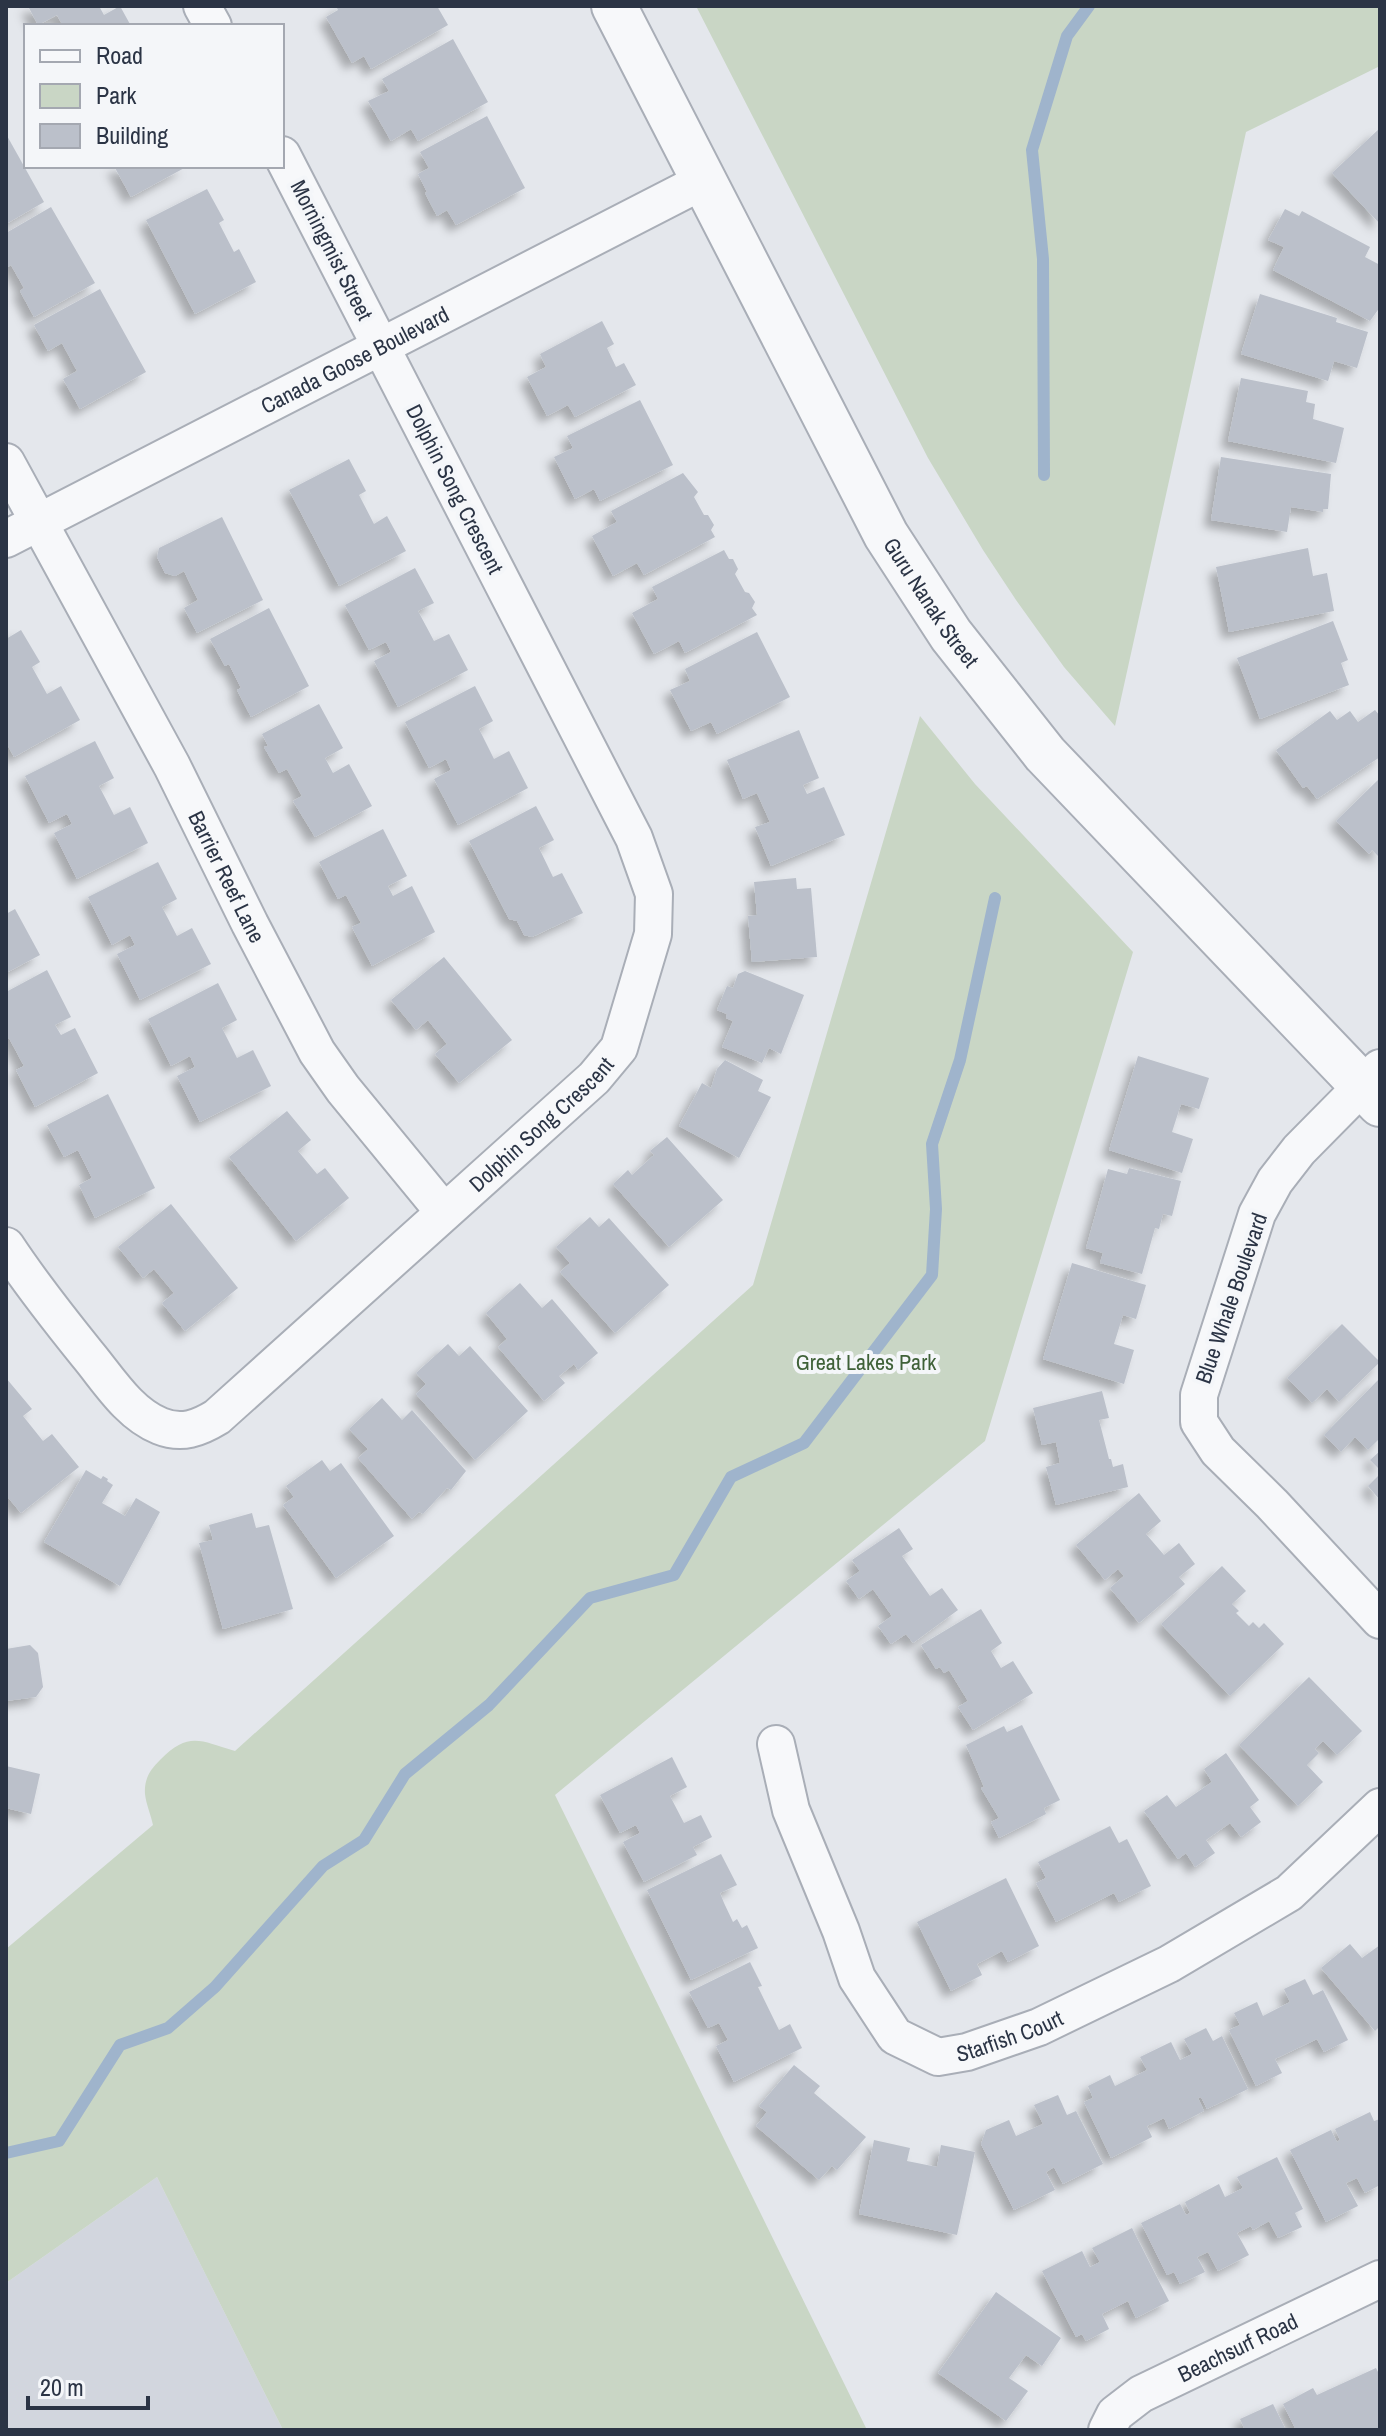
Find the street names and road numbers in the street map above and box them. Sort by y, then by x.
street label: Morningmist Street [284,175,380,325]
street label: Canada Goose Boulevard [255,299,454,421]
street label: Dolphin Song Crescent [399,399,511,579]
street label: Guru Nanak Street [877,532,986,674]
street label: Barrier Reef Lane [181,806,272,948]
street label: Dolphin Song Crescent [462,1050,620,1198]
street label: Blue Whale Boulevard [1188,1209,1274,1387]
street label: Starfish Court [954,2003,1068,2069]
street label: Beachsurf Road [1173,2306,1303,2389]

